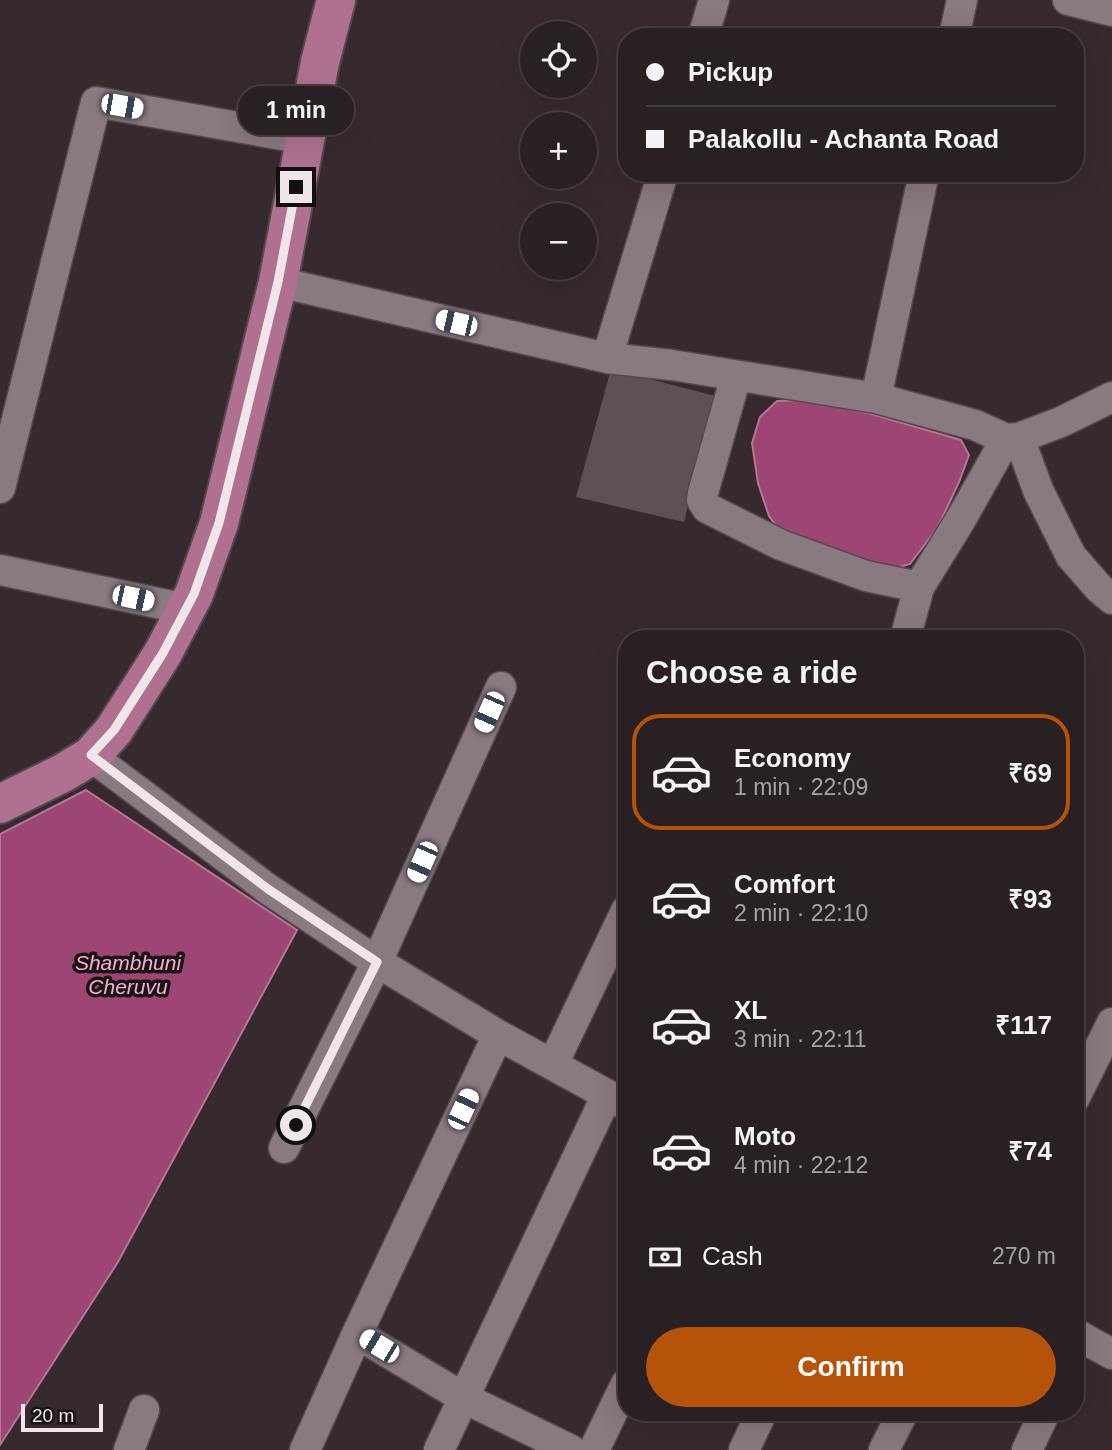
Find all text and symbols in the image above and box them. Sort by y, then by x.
map controls [520,21,597,280]
button: locate [520,21,597,98]
text: Pickup [688,57,773,87]
callout: 1 min [238,86,354,134]
car [100,92,145,120]
text: 1 min [266,97,326,123]
button: + [520,112,597,189]
text: Palakollu - Achanta Road [688,124,999,154]
route end [280,171,312,203]
button: − [520,203,597,280]
car [434,308,479,338]
car [111,583,156,613]
text: Choose a ride [646,654,858,690]
car [471,689,508,735]
icon: car [650,741,713,804]
text: Economy [734,743,851,773]
text: ₹69 [1008,758,1052,788]
text: 1 min · 22:09 [734,774,868,800]
car [404,839,441,885]
icon: car [650,867,713,930]
text: Comfort [734,869,835,899]
text: ₹93 [1008,884,1052,914]
text: 2 min · 22:10 [734,900,868,926]
water label: Shambhuni Cheruvu [75,951,182,998]
icon: car [650,993,713,1056]
text: XL [734,995,767,1025]
text: ₹117 [995,1010,1052,1040]
text: 3 min · 22:11 [734,1026,867,1052]
car [445,1086,482,1132]
route start [280,1109,312,1141]
icon: car [650,1119,713,1182]
text: Moto [734,1121,796,1151]
text: ₹74 [1008,1136,1052,1166]
text: 4 min · 22:12 [734,1152,868,1178]
icon: cash [646,1238,684,1276]
text: Cash [702,1241,763,1271]
text: 270 m [992,1243,1056,1269]
car [356,1326,403,1366]
button: Confirm [646,1327,1056,1407]
scale bar [21,1401,103,1433]
text: 20 m [32,1405,74,1426]

